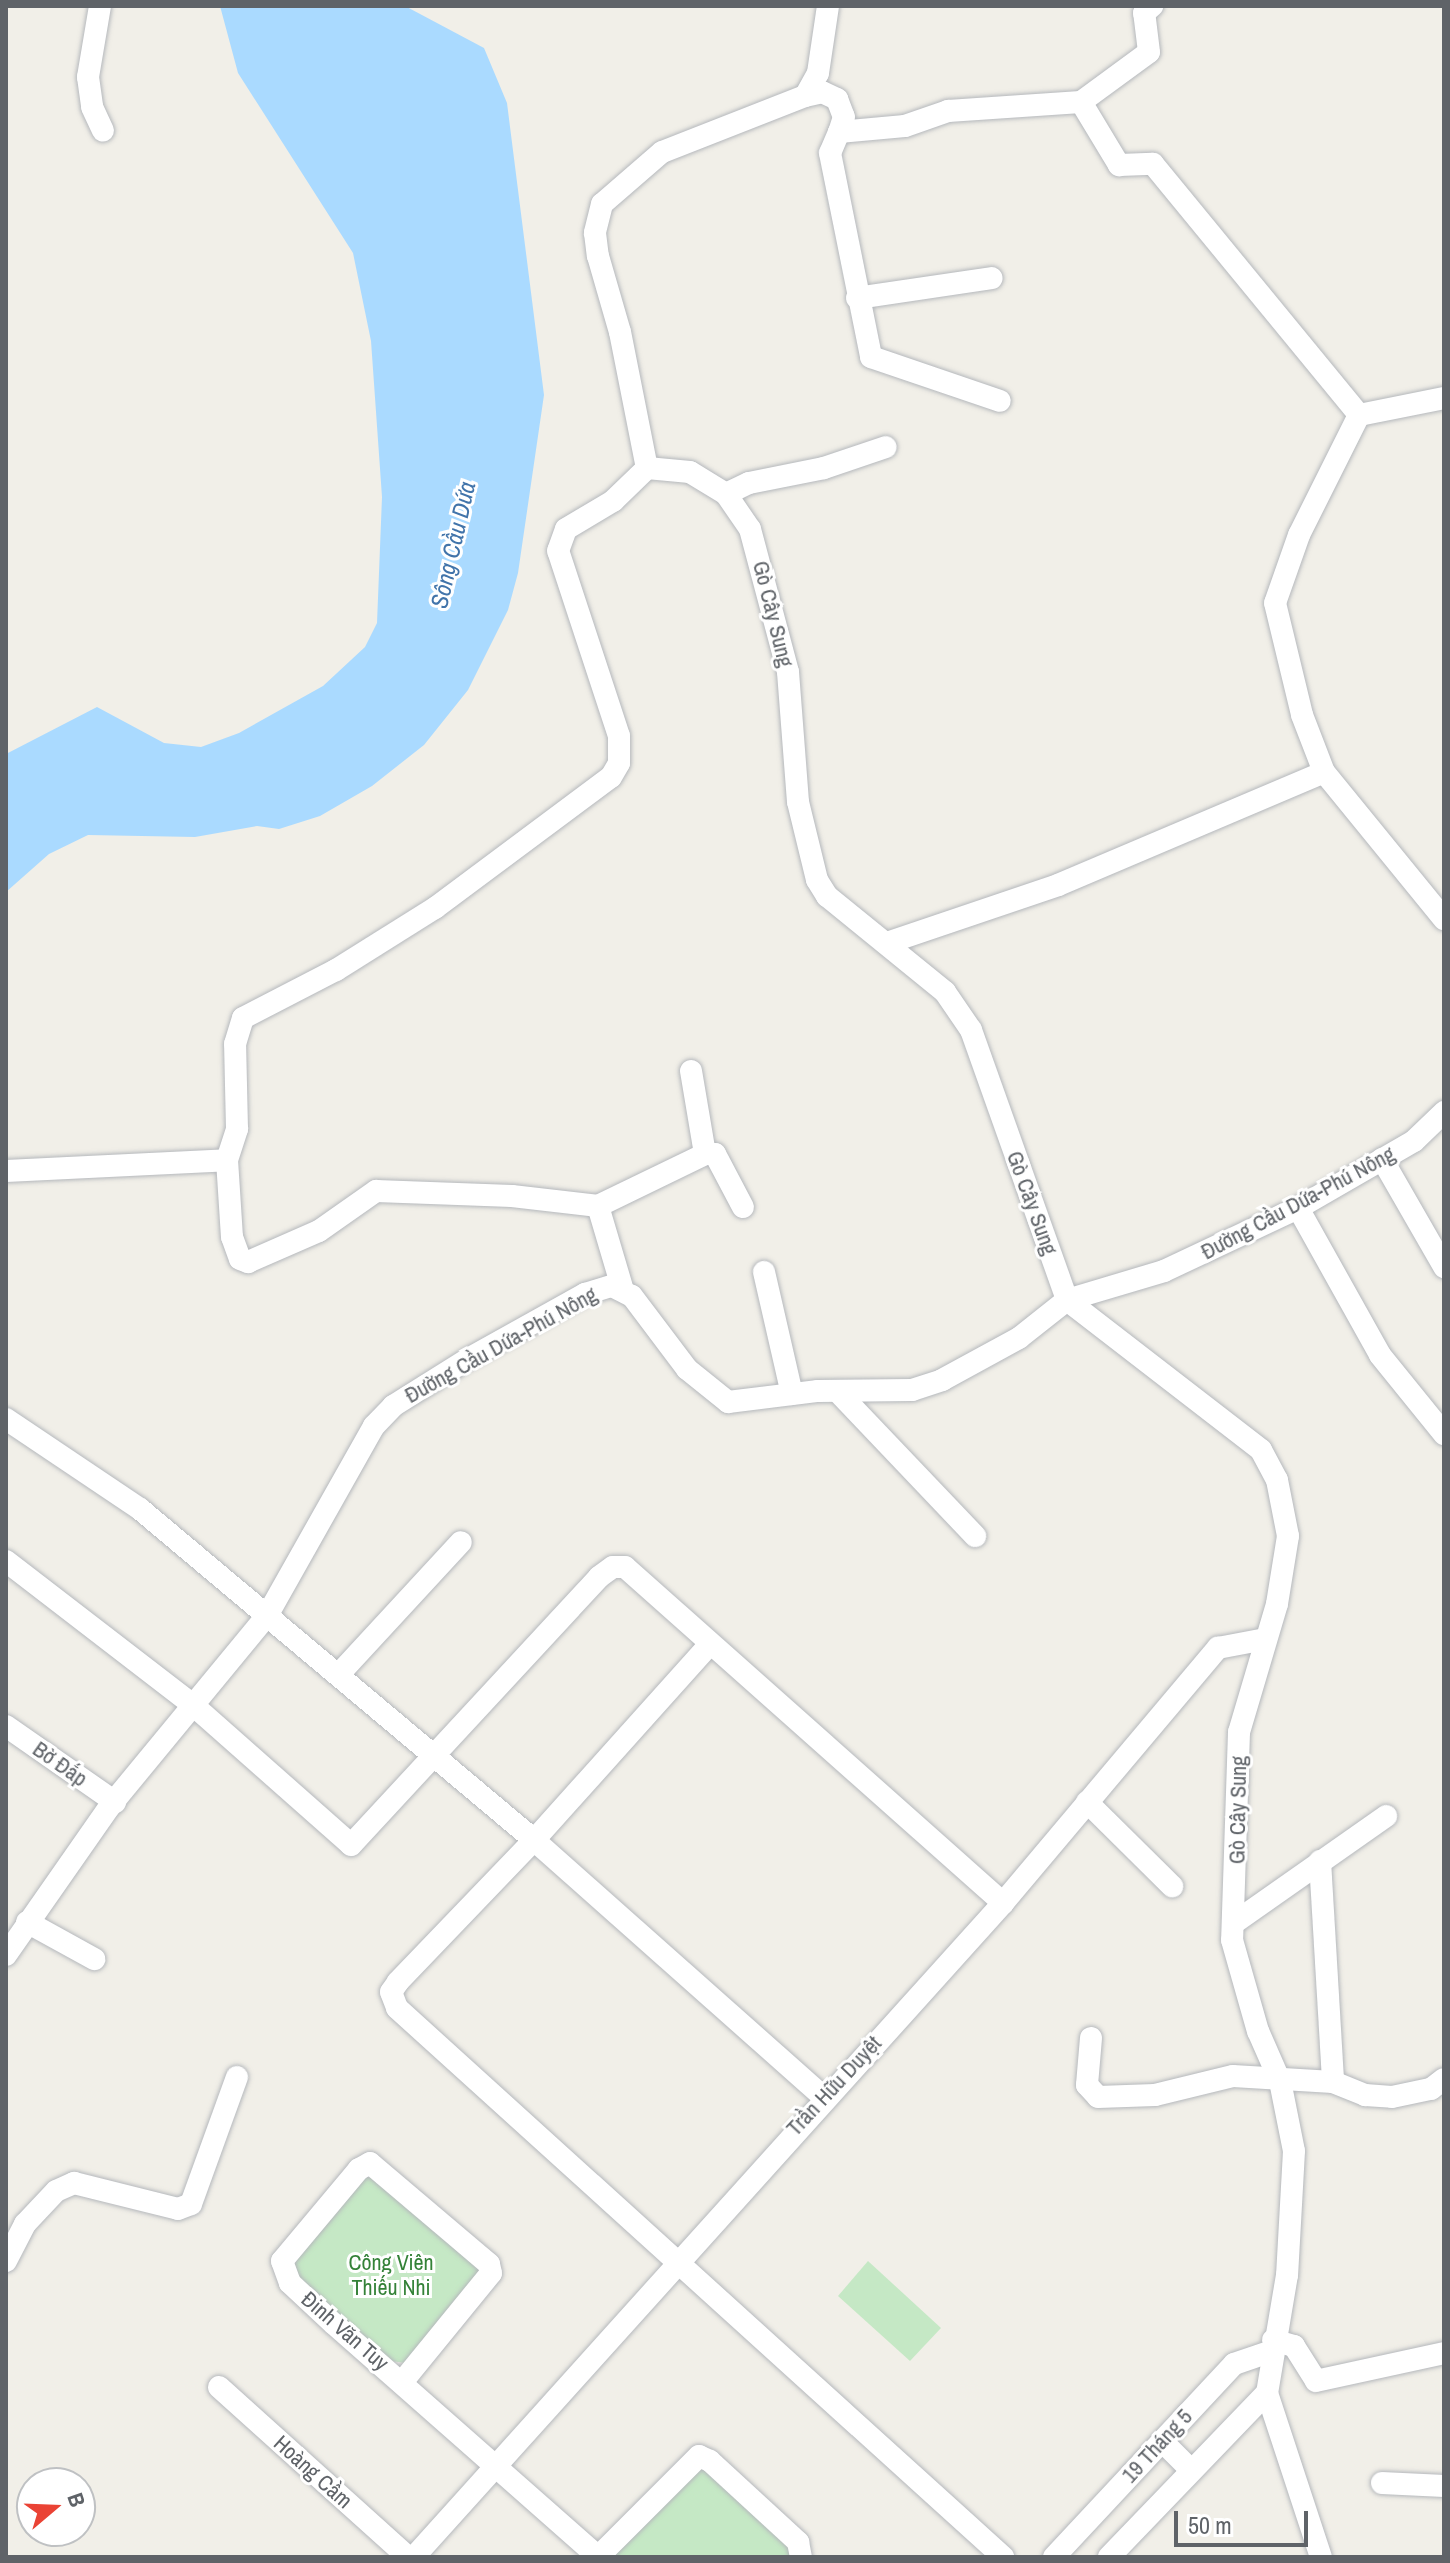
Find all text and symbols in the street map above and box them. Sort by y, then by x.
water label: Sông Cầu Dứa [424,479,482,611]
street label: Gò Cây Sung [747,558,799,670]
street label: Đường Cầu Dứa-Phú Nông [1197,1141,1399,1265]
street label: Gò Cây Sung [1001,1148,1063,1258]
street label: Đường Cầu Dứa-Phú Nông [400,1281,602,1409]
street label: Bờ Đắp [28,1736,92,1792]
street label: Gò Cây Sung [1224,1756,1252,1864]
street label: Trần Hữu Duyệt [781,2031,887,2141]
park label: Công Viên Thiếu Nhi [349,2249,433,2300]
street label: Đinh Văn Tuy [296,2286,394,2376]
street label: 19 Tháng 5 [1116,2404,1198,2488]
street label: Hoàng Cầm [268,2430,358,2514]
north arrow [16,2467,96,2547]
text: B [60,2489,93,2511]
scale bar [1178,2495,1312,2545]
text: 50 m [1188,2509,1232,2541]

